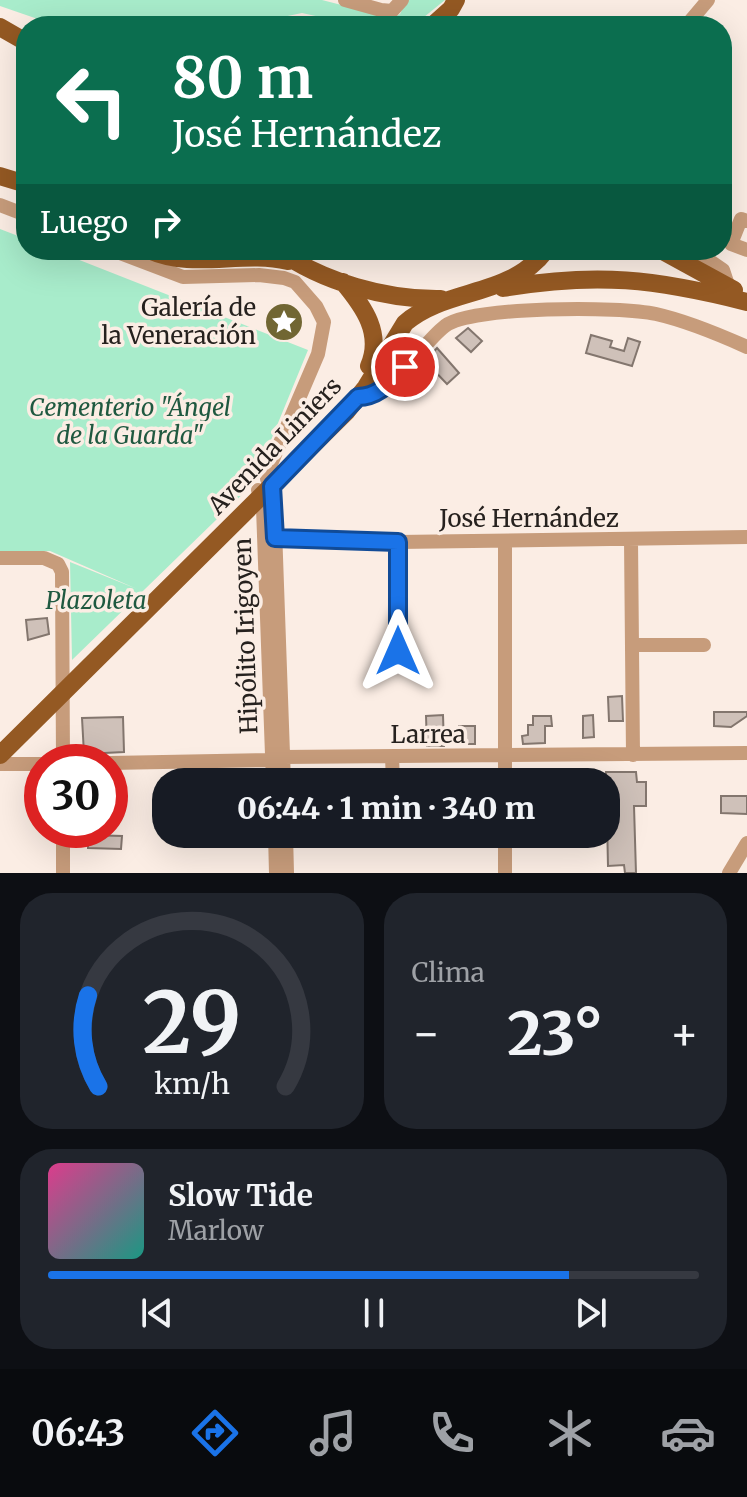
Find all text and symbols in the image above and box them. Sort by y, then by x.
text: 80 m [172,43,313,113]
icon: left [40,48,144,152]
text: José Hernández [172,112,441,157]
icon: right [144,200,188,244]
text: Luego [40,203,128,241]
place label: Galería de la Veneración [101,292,256,351]
place icon: Galería de la Veneración [263,301,305,343]
pin [371,333,439,401]
icon: arrive [383,345,427,389]
street label: Avenida Liniers [201,371,348,522]
park label: Cementerio "Ángel de la Guarda" [29,392,231,451]
street label: José Hernández [438,503,619,534]
street label: Hipólito Irigoyen [227,537,264,735]
park label: Plazoleta [45,585,147,616]
position arrow [356,609,440,693]
street label: Larrea [391,719,466,750]
speed limit sign: 30 [24,744,128,848]
text: 06:44 · 1 min · 340 m [237,789,535,827]
text: Clima [412,956,485,989]
text: 29 [142,971,241,1076]
text: 23° [507,996,603,1071]
text: − [412,1006,441,1061]
text: + [670,1006,699,1061]
text: km/h [154,1066,230,1102]
text: Slow Tide [168,1176,313,1214]
text: Marlow [168,1214,264,1247]
icon: previous [135,1291,179,1335]
icon: pause [352,1291,396,1335]
icon: next [569,1291,613,1335]
icon: directions [187,1405,243,1461]
icon: music [305,1405,361,1461]
icon: phone [424,1405,480,1461]
icon: climate [542,1405,598,1461]
icon: car [660,1405,716,1461]
text: 06:43 [31,1411,125,1456]

